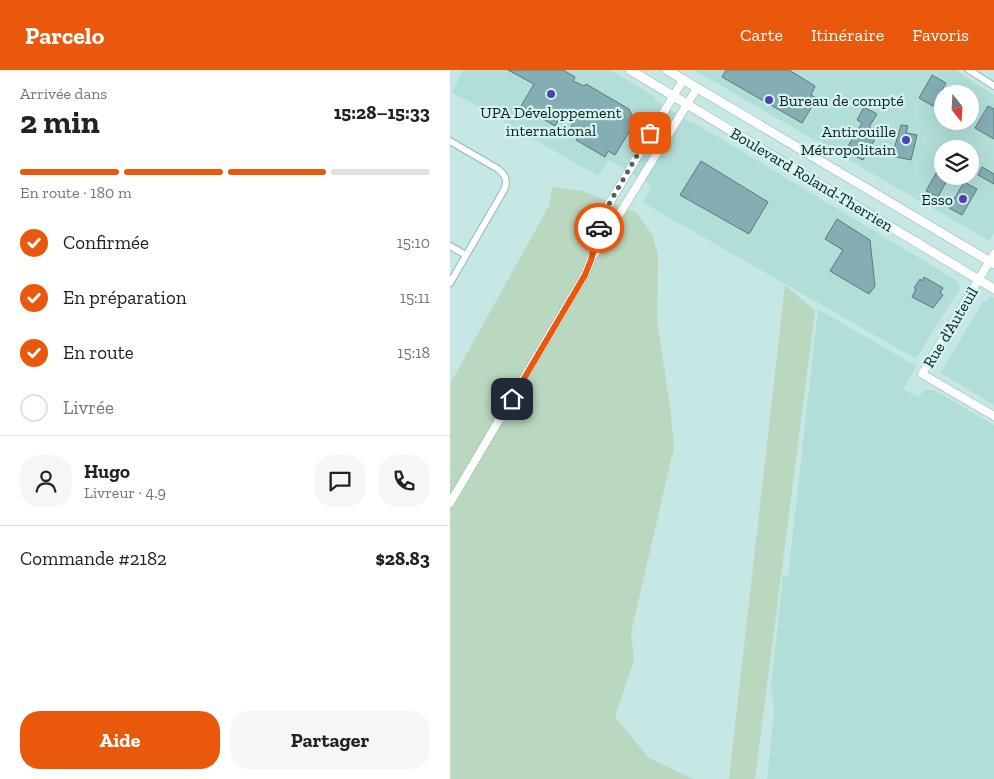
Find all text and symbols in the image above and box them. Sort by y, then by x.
text: Parcelo [25,21,104,50]
text: Carte [740,24,783,46]
text: Itinéraire [811,24,884,46]
text: Favoris [912,24,969,46]
text: Arrivée dans [20,84,107,103]
north arrow [934,85,979,130]
map controls [934,85,979,185]
marker: UPA Développement international [545,88,557,100]
place label: Bureau de compté [779,91,904,110]
marker: Bureau de compté [763,94,775,106]
text: 15:28–15:33 [334,101,430,124]
text: 2 min [20,103,100,141]
place label: UPA Développement international [480,103,622,140]
pin [629,112,671,154]
icon: bag [636,119,664,147]
place label: Antirouille Métropolitain [801,122,897,159]
street label: Boulevard Roland-Therrien [727,123,897,236]
marker: Antirouille Métropolitain [900,134,912,146]
button: layers [934,140,979,185]
text: En route · 180 m [20,183,132,202]
place label: Esso [921,190,953,209]
marker: Esso [957,193,969,205]
courier [574,203,624,253]
icon: car [585,214,613,242]
icon: check [20,229,48,257]
text: Confirmée [63,231,149,254]
text: 15:10 [397,233,430,252]
street label: Rue d'Auteuil [919,283,982,371]
icon: check [20,284,48,312]
text: En préparation [63,286,187,309]
text: 15:11 [400,288,430,307]
icon: check [20,339,48,367]
text: En route [63,341,134,364]
text: 15:18 [397,343,430,362]
pin [491,378,533,420]
icon: home [498,385,526,413]
text: Livrée [63,396,114,419]
button: person [20,455,72,507]
button: chat [314,455,366,507]
button: phone [378,455,430,507]
text: Hugo [84,460,130,483]
text: Livreur · 4.9 [84,483,166,502]
text: Commande #2182 [20,547,167,570]
text: $28.83 [376,547,430,570]
button: Aide [20,711,220,769]
button: Partager [230,711,430,769]

